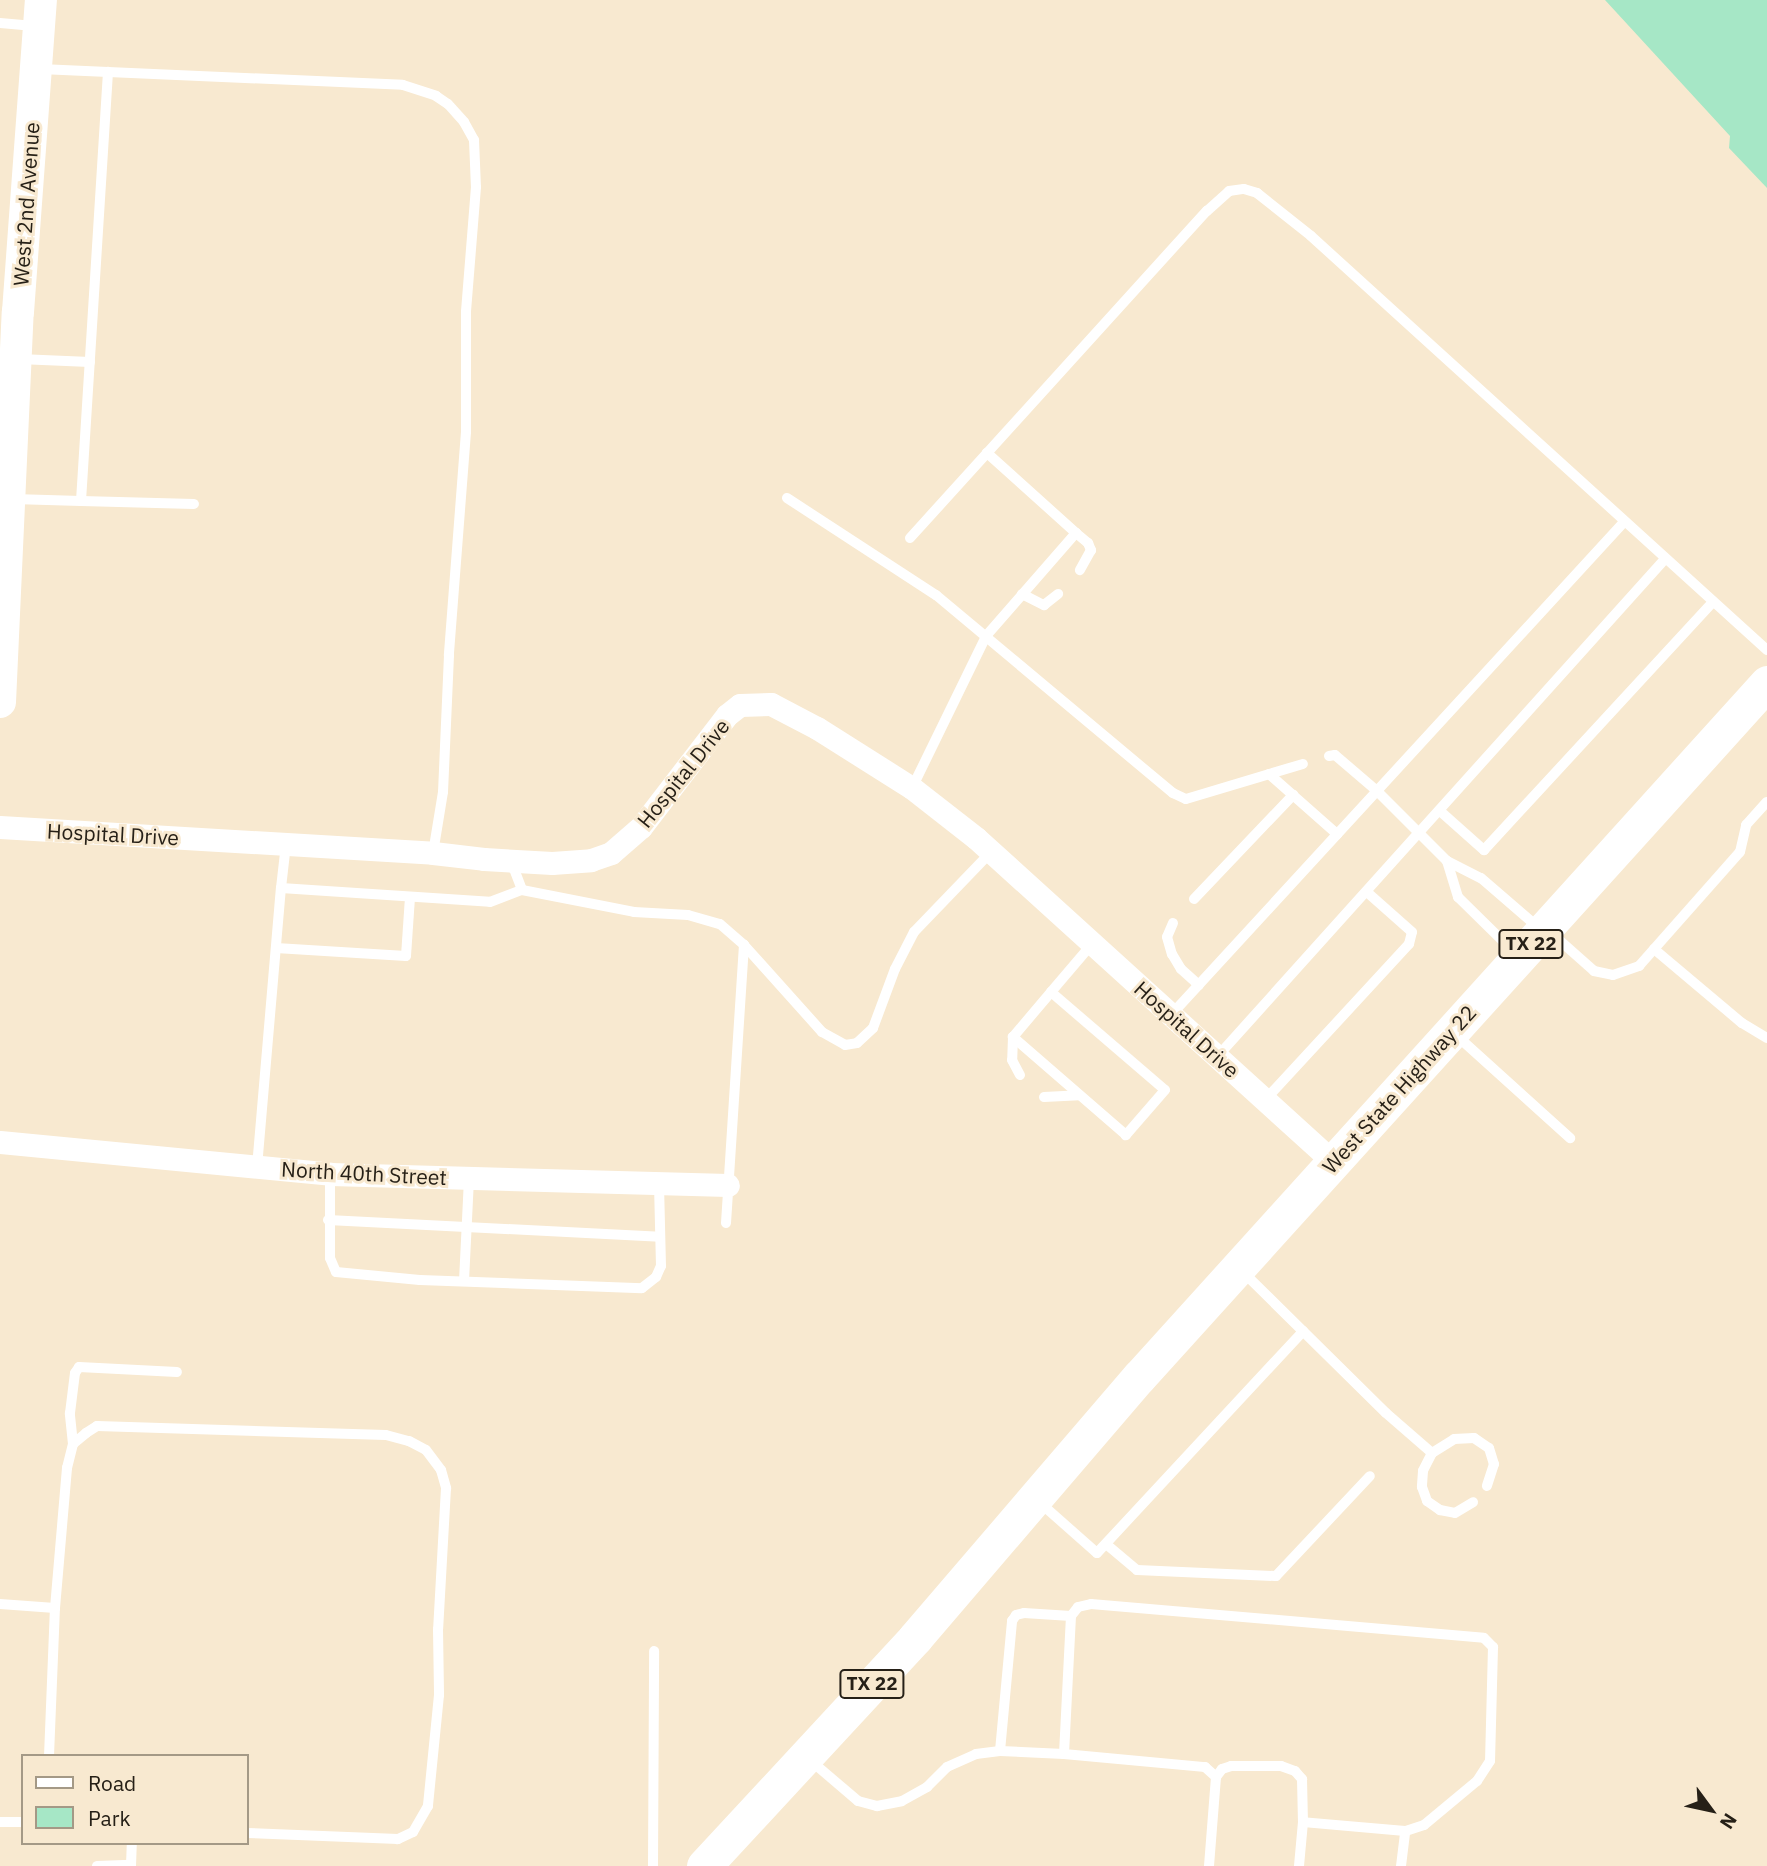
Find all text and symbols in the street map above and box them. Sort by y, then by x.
street label: West 2nd Avenue [8,121,44,287]
street label: Hospital Drive [632,714,734,832]
street label: Hospital Drive [46,818,180,850]
road number: TX 22 [1498,928,1564,960]
street label: Hospital Drive [1129,975,1245,1083]
street label: West State Highway 22 [1317,1000,1481,1178]
street label: North 40th Street [281,1156,447,1190]
road number: TX 22 [839,1668,905,1700]
legend [21,1754,248,1845]
text: Road [88,1769,136,1797]
north arrow [1676,1775,1746,1845]
text: Park [88,1804,131,1832]
text: N [1715,1809,1742,1834]

